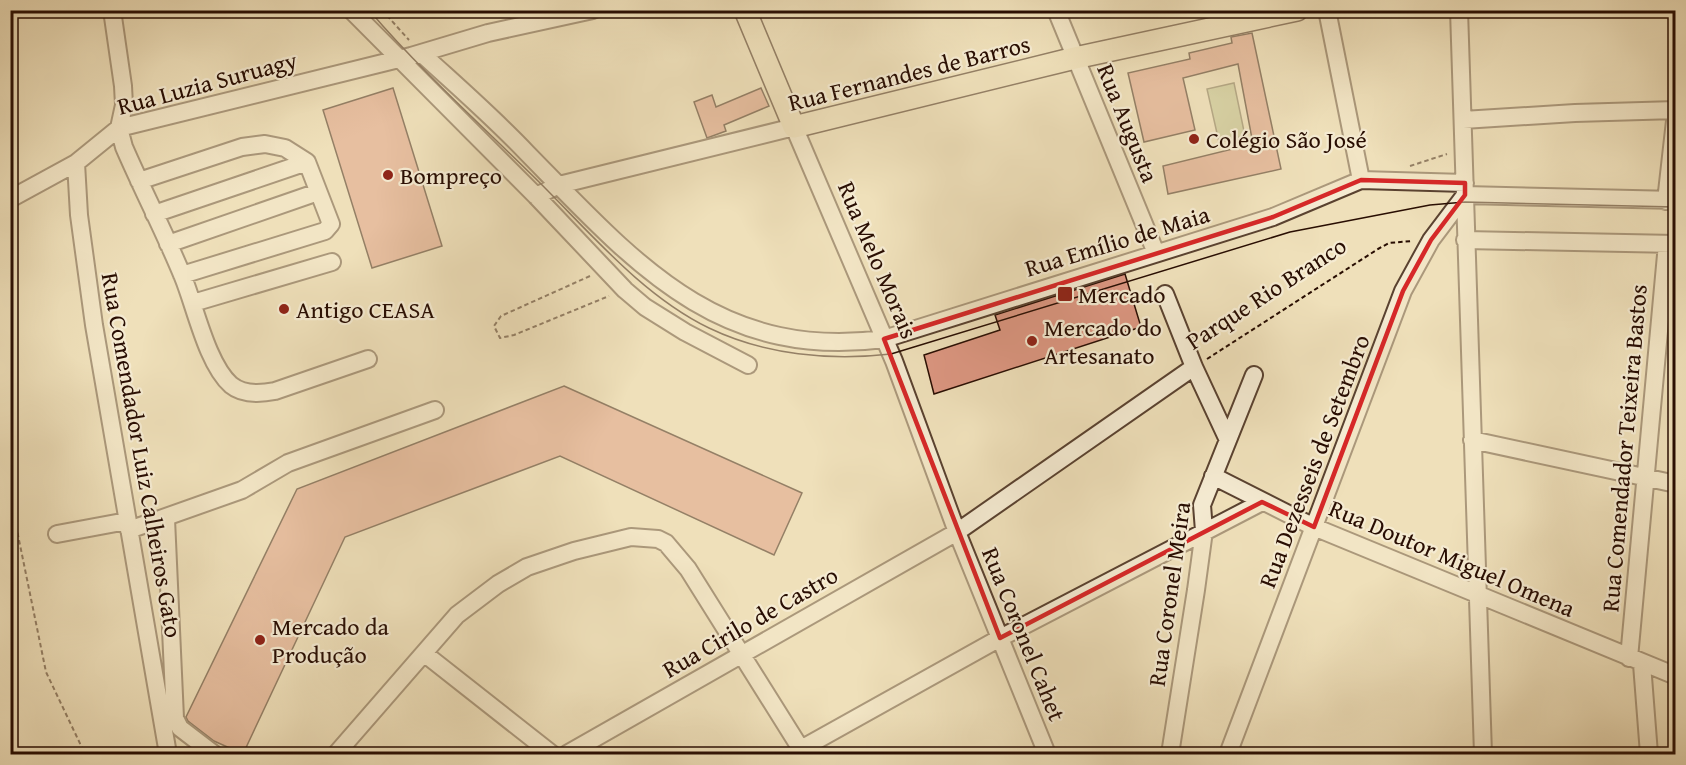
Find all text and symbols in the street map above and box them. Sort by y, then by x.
street label: Rua Fernandes de Barros [784,26,1034,120]
street label: Rua Luzia Suruagy [113,42,301,124]
street label: Rua Augusta [1088,58,1168,188]
place label: Colégio São José [1206,122,1367,157]
marker: Colégio São José [1187,132,1201,146]
place label: Bompreço [400,158,502,193]
marker: Bompreço [381,168,395,182]
street label: Rua Melo Morais [829,176,927,344]
street label: Rua Emílio de Maia [1020,196,1214,286]
street label: Parque Rio Branco [1179,228,1353,358]
street label: Rua Comendador Luiz Calheiros Gato [93,270,191,640]
place label: Mercado [1078,277,1166,312]
street label: Rua Comendador Teixeira Bastos [1592,283,1656,613]
marker: Mercado [1056,285,1074,303]
place label: Antigo CEASA [296,292,435,327]
marker: Antigo CEASA [277,302,291,316]
place label: Mercado do Artesanato [1044,310,1162,373]
street label: Rua Dezesseis de Setembro [1250,329,1378,593]
marker: Mercado do Artesanato [1025,334,1039,348]
street label: Rua Doutor Miguel Omena [1324,490,1581,626]
street label: Rua Coronel Meira [1139,499,1199,688]
street label: Rua Coronel Cahet [973,542,1075,727]
street label: Rua Cirilo de Castro [656,557,844,687]
place label: Mercado da Produção [272,609,390,672]
marker: Mercado da Produção [253,633,267,647]

